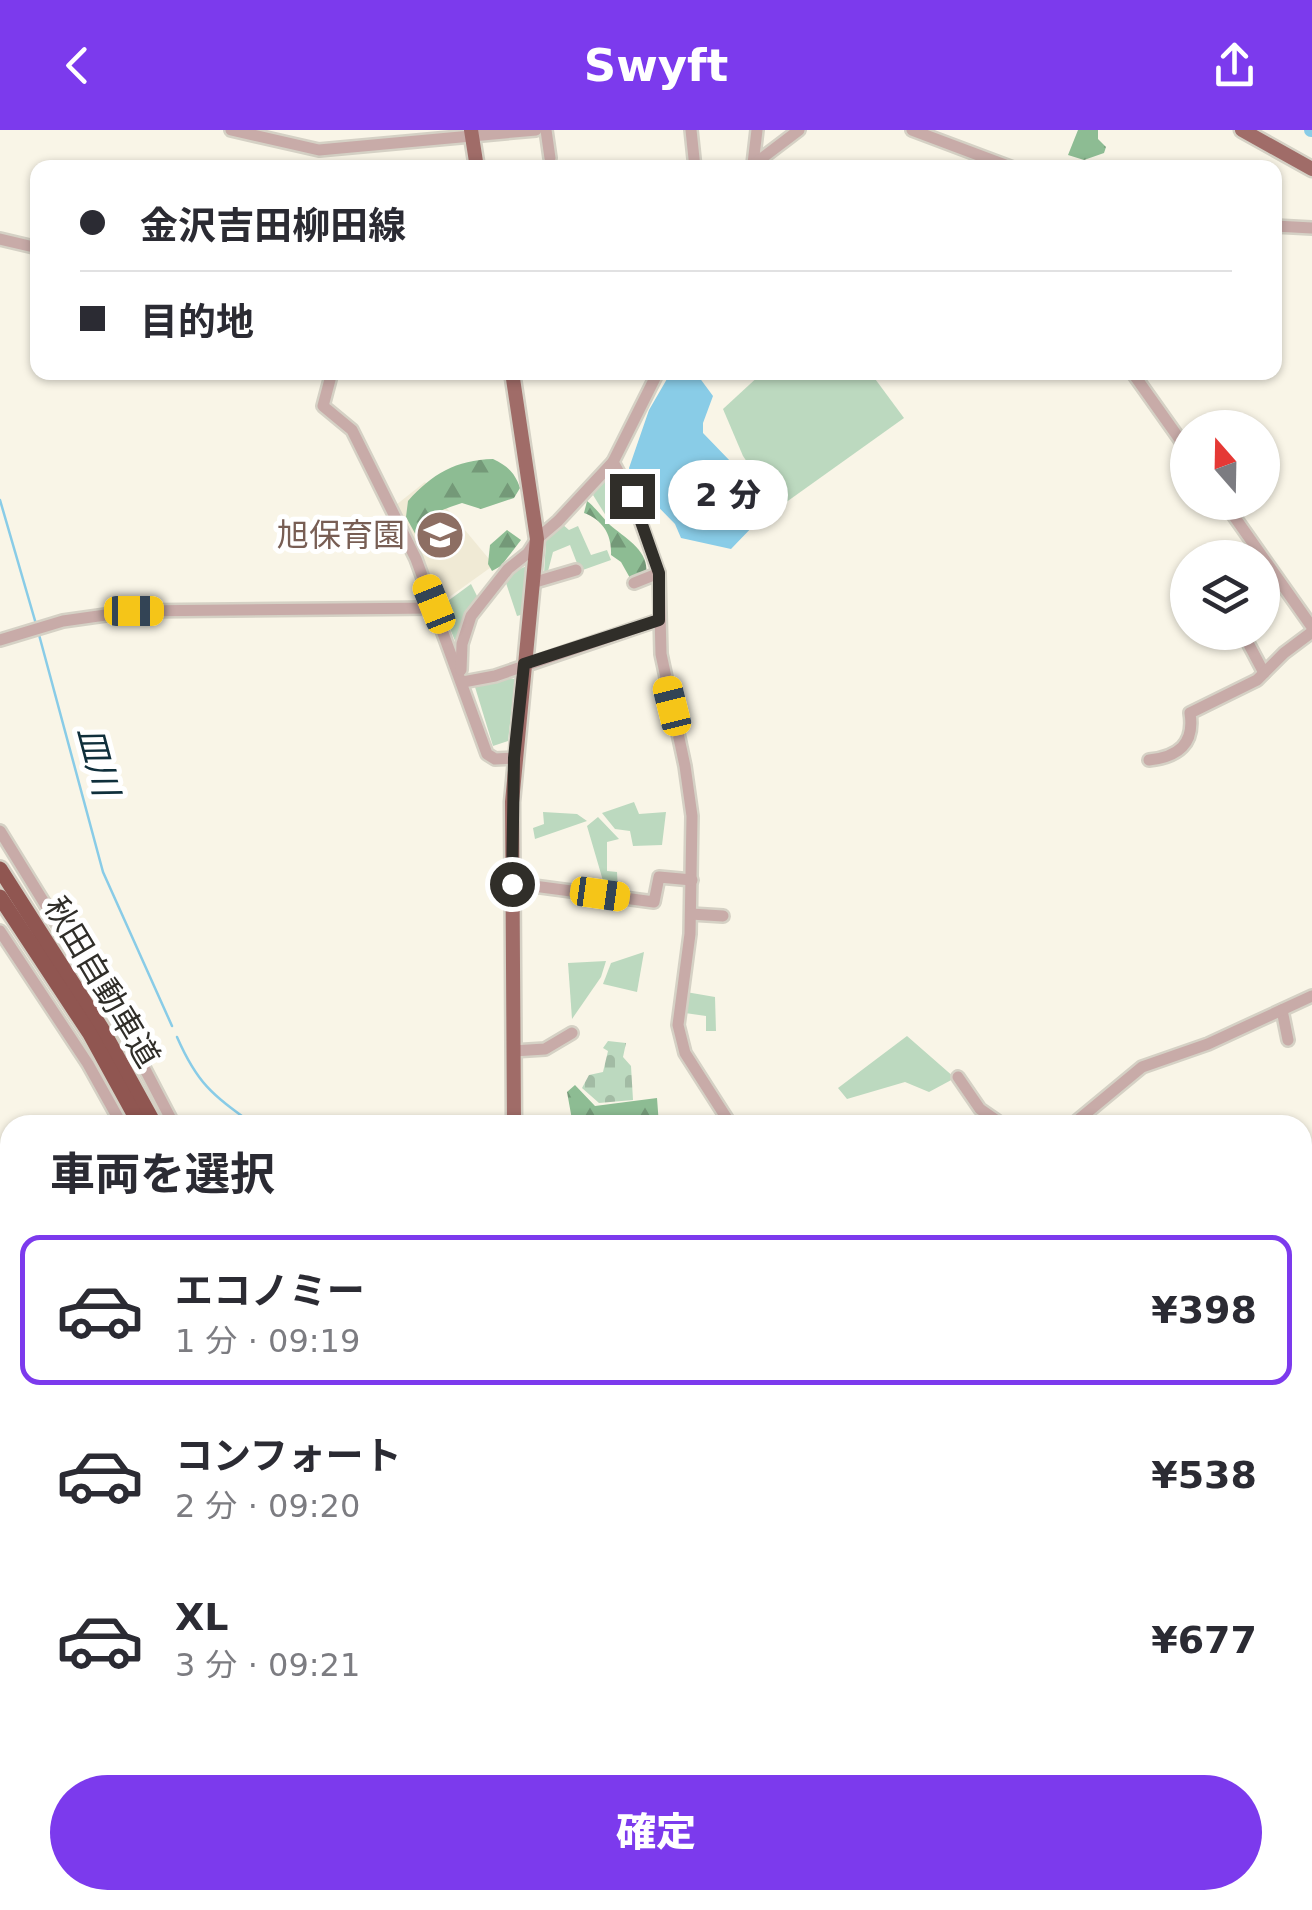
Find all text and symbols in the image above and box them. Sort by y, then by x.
icon: back [50,38,105,93]
icon: share [1207,38,1262,93]
text: Swyft [584,39,728,92]
text: 金沢吉田柳田線 [140,204,406,248]
text: 目的地 [140,300,254,344]
north arrow [1170,410,1280,520]
map controls [1170,410,1280,650]
callout: 2 分 [667,461,787,531]
route end [610,474,655,519]
text: 2 分 [695,476,761,514]
school or university icon: 旭保育園 [414,509,466,561]
place label: 旭保育園 [277,516,405,554]
button: layers [1170,540,1280,650]
car [409,571,459,637]
car [104,596,164,626]
car [650,673,694,739]
water label: 皿川 [70,722,127,804]
route start [490,862,535,907]
car [568,875,632,913]
street label: 秋田自動車道 [36,890,168,1074]
text: 車両を選択 [50,1148,275,1201]
icon: car [55,1265,145,1355]
text: エコノミー [175,1269,365,1313]
text: ¥398 [1151,1288,1257,1332]
text: 1 分 · 09:19 [175,1322,360,1360]
icon: car [55,1430,145,1520]
text: コンフォート [175,1434,402,1478]
text: ¥538 [1151,1453,1257,1497]
text: 2 分 · 09:20 [175,1487,360,1525]
icon: car [55,1595,145,1685]
text: XL [175,1595,229,1639]
text: ¥677 [1151,1618,1257,1662]
text: 3 分 · 09:21 [175,1646,360,1684]
button: 確定 [50,1775,1262,1890]

